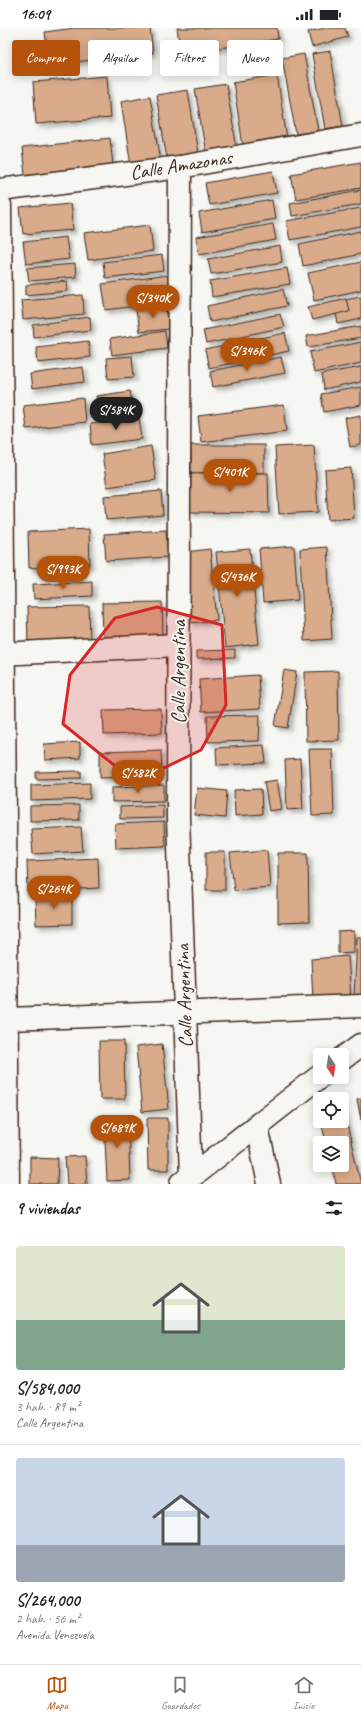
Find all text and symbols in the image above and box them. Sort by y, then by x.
text: 16:09 [20,5,50,24]
chip: Comprar [12,40,80,76]
chip: Alquilar [88,40,152,76]
chip: Filtros [160,40,219,76]
chip: Nuevo [227,40,283,76]
street label: Calle Amazonas [128,144,236,185]
pin: S/340K [120,285,186,319]
text: S/340K [136,290,170,306]
pin: S/346K [214,338,280,372]
text: S/346K [229,343,265,359]
pin: S/584K [83,397,149,431]
text: S/584K [99,402,133,418]
pin: S/401K [197,459,263,493]
text: S/401K [213,464,247,480]
pin: S/993K [30,556,96,590]
text: S/993K [46,561,80,577]
pin: S/436K [204,564,270,598]
text: S/436K [219,569,255,585]
street label: Calle Argentina [166,618,191,724]
pin: S/582K [105,760,171,794]
text: S/582K [121,765,155,781]
pin: S/264K [21,876,87,910]
text: S/264K [36,881,72,897]
street label: Calle Argentina [170,942,198,1048]
north arrow [313,1048,349,1084]
map controls [313,1048,349,1172]
button: locate [313,1092,349,1128]
pin: S/689K [84,1115,150,1149]
text: S/689K [100,1120,135,1136]
button: layers [313,1136,349,1172]
icon: filters [323,1197,345,1219]
text: 9 viviendas [16,1198,80,1219]
icon: home [145,1272,217,1344]
text: S/584,000 [16,1378,79,1399]
text: 3 hab. · 89 m² [16,1399,80,1415]
text: Calle Argentina [16,1415,83,1431]
icon: home [145,1484,217,1556]
text: S/264,000 [16,1590,80,1611]
text: 2 hab. · 56 m² [16,1611,80,1627]
text: Avenida Venezuela [16,1627,94,1643]
tab: Mapa [46,1674,68,1712]
tab: Guardados [161,1674,200,1712]
tab: Inicio [293,1674,315,1712]

